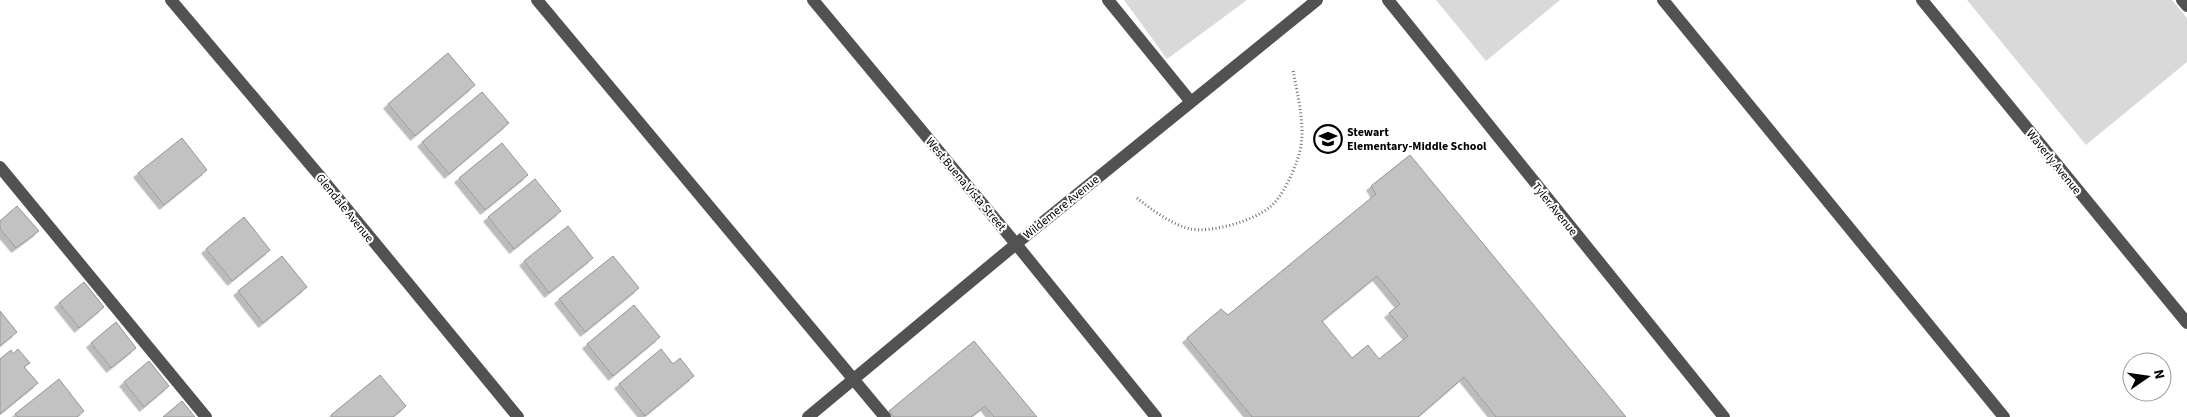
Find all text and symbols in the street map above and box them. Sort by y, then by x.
school or university icon: Stewart Elementary-Middle School [1313,124,1343,154]
place label: Stewart Elementary-Middle School [1347,124,1487,155]
street label: Waverly Avenue [2022,126,2085,198]
street label: West Buena Vista Street [921,134,1010,235]
street label: Glendale Avenue [312,170,378,246]
street label: Wildemere Avenue [1020,171,1103,243]
street label: Tyler Avenue [1528,179,1581,240]
north arrow [2122,352,2172,402]
text: N [2148,368,2169,381]

